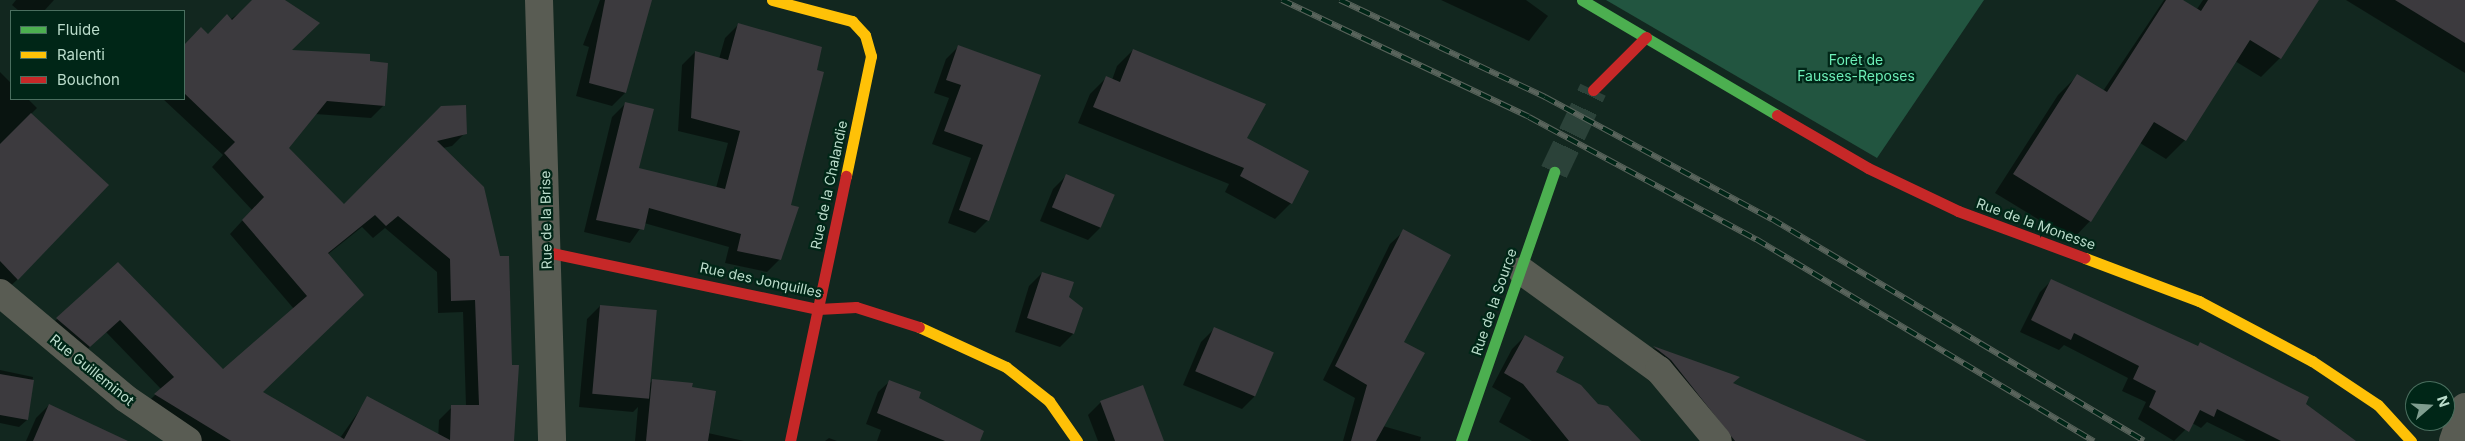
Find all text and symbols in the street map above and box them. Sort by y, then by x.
legend [10,10,185,100]
text: Fluide [57,20,100,39]
text: Ralenti [57,45,105,64]
park label: Forêt de Fausses-Reposes [1797,52,1915,84]
text: Bouchon [57,70,120,89]
street label: Rue de la Chalandie [807,119,851,251]
street label: Rue de la Brise [537,170,555,270]
street label: Rue de la Monesse [1974,195,2098,253]
street label: Rue de la Source [1468,246,1520,358]
street label: Rue des Jonquilles [698,259,824,301]
street label: Rue Guilleminot [47,331,137,409]
north arrow [2405,381,2455,431]
text: N [2434,393,2453,409]

